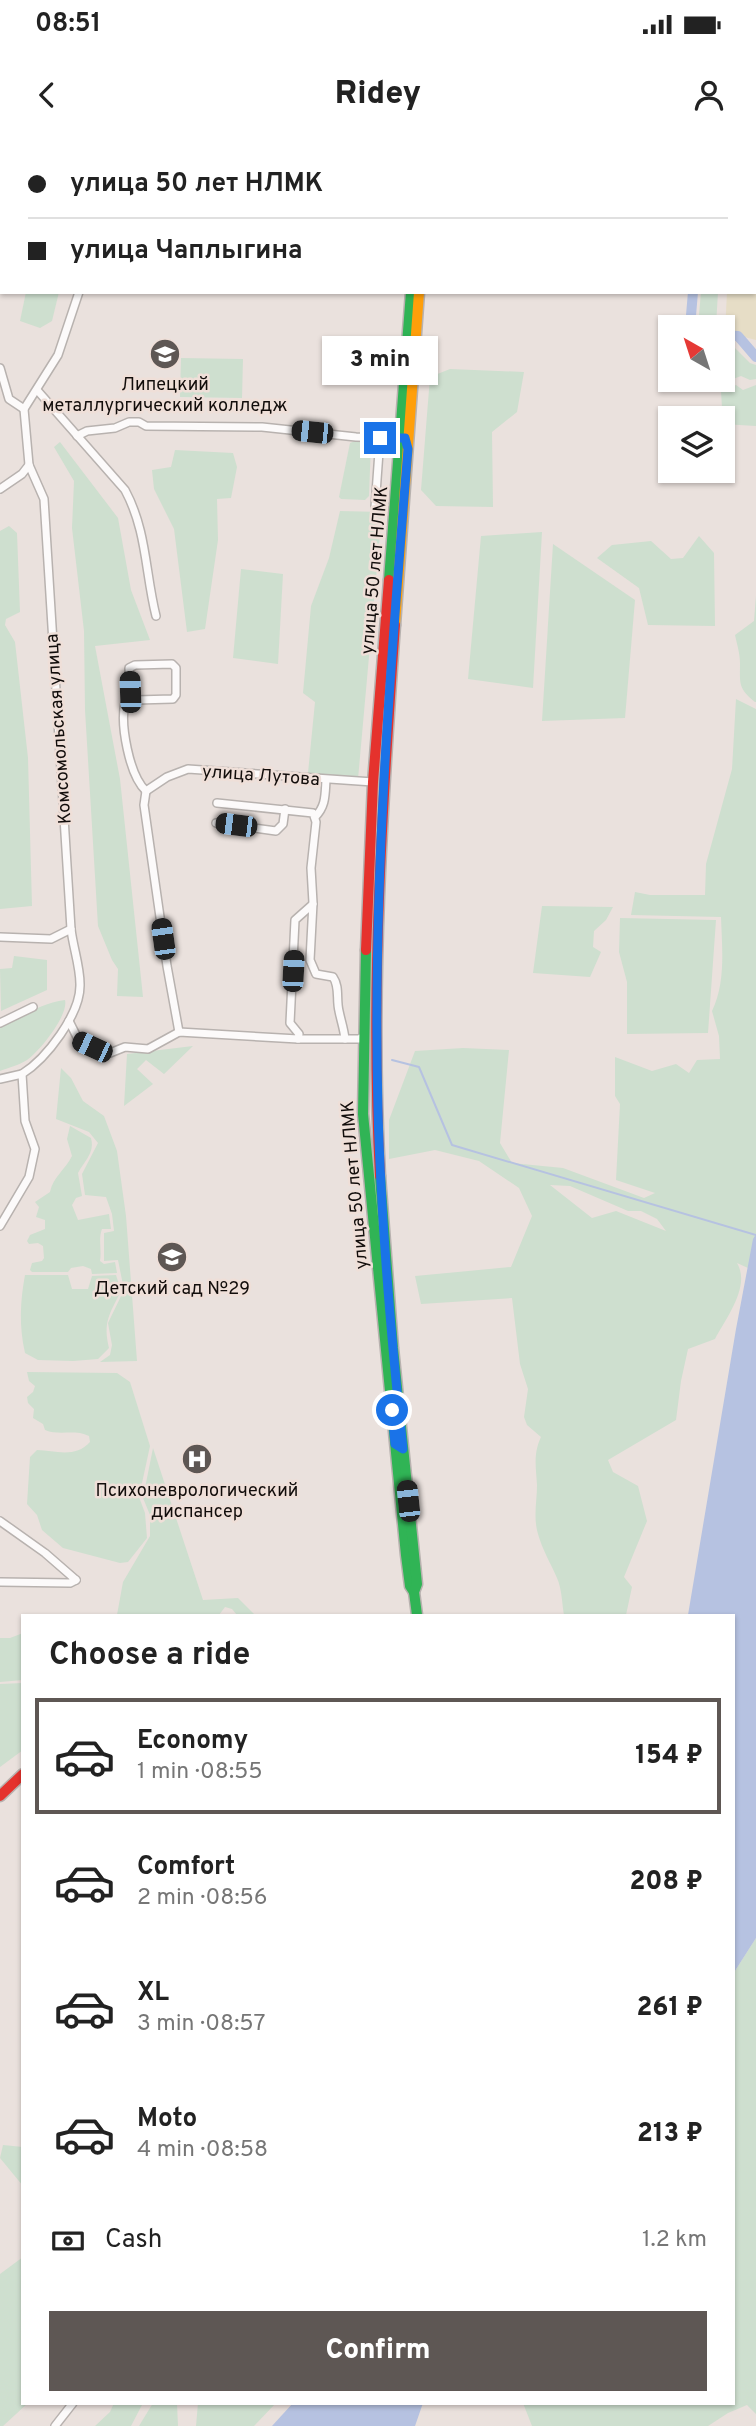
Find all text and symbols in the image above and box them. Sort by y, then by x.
text: 08:51 [35,8,101,41]
text: Ridey [335,75,421,115]
icon: back [28,76,66,114]
icon: person [690,76,728,114]
text: улица 50 лет НЛМК [70,168,323,201]
text: улица Чаплыгина [70,235,303,268]
north arrow [658,315,735,392]
map controls [658,315,735,483]
callout: 3 min [322,336,438,386]
school or university icon: Липецкий металлургический колледж [148,337,182,371]
text: 3 min [350,346,410,375]
place label: Липецкий металлургический колледж [42,374,288,418]
button: layers [658,406,735,483]
car [291,419,334,445]
route end [364,422,396,454]
street label: улица 50 лет НЛМК [357,485,394,655]
street label: Комсомольская улица [41,633,78,825]
car [119,671,142,713]
street label: улица Лутова [201,761,320,792]
car [214,812,259,838]
car [150,917,177,961]
car [282,949,305,993]
car [69,1029,116,1065]
street label: улица 50 лет НЛМК [337,1100,374,1270]
school or university icon: Детский сад №29 [155,1240,189,1274]
place label: Детский сад №29 [94,1278,250,1301]
route start [376,1394,408,1426]
hospital icon: Психоневрологический диспансер [180,1442,214,1476]
car [396,1479,421,1523]
place label: Психоневрологический диспансер [96,1480,298,1524]
text: Choose a ride [49,1636,250,1676]
icon: car [53,1725,116,1788]
text: Economy [137,1725,248,1758]
text: 154 ₽ [635,1740,703,1773]
text: 1 min · 08:55 [137,1758,263,1787]
icon: car [53,1851,116,1914]
text: Comfort [137,1851,235,1884]
text: 208 ₽ [629,1866,703,1899]
text: 2 min · 08:56 [137,1884,268,1913]
icon: car [53,1977,116,2040]
text: XL [137,1977,169,2010]
text: 261 ₽ [636,1992,703,2025]
text: 3 min · 08:57 [137,2010,265,2039]
icon: car [53,2103,116,2166]
text: Moto [137,2103,197,2136]
text: 213 ₽ [637,2118,703,2151]
text: 4 min · 08:58 [137,2136,268,2165]
icon: cash [49,2222,87,2260]
text: Cash [105,2224,162,2257]
text: 1.2 km [642,2226,707,2255]
button: Confirm [49,2311,707,2391]

